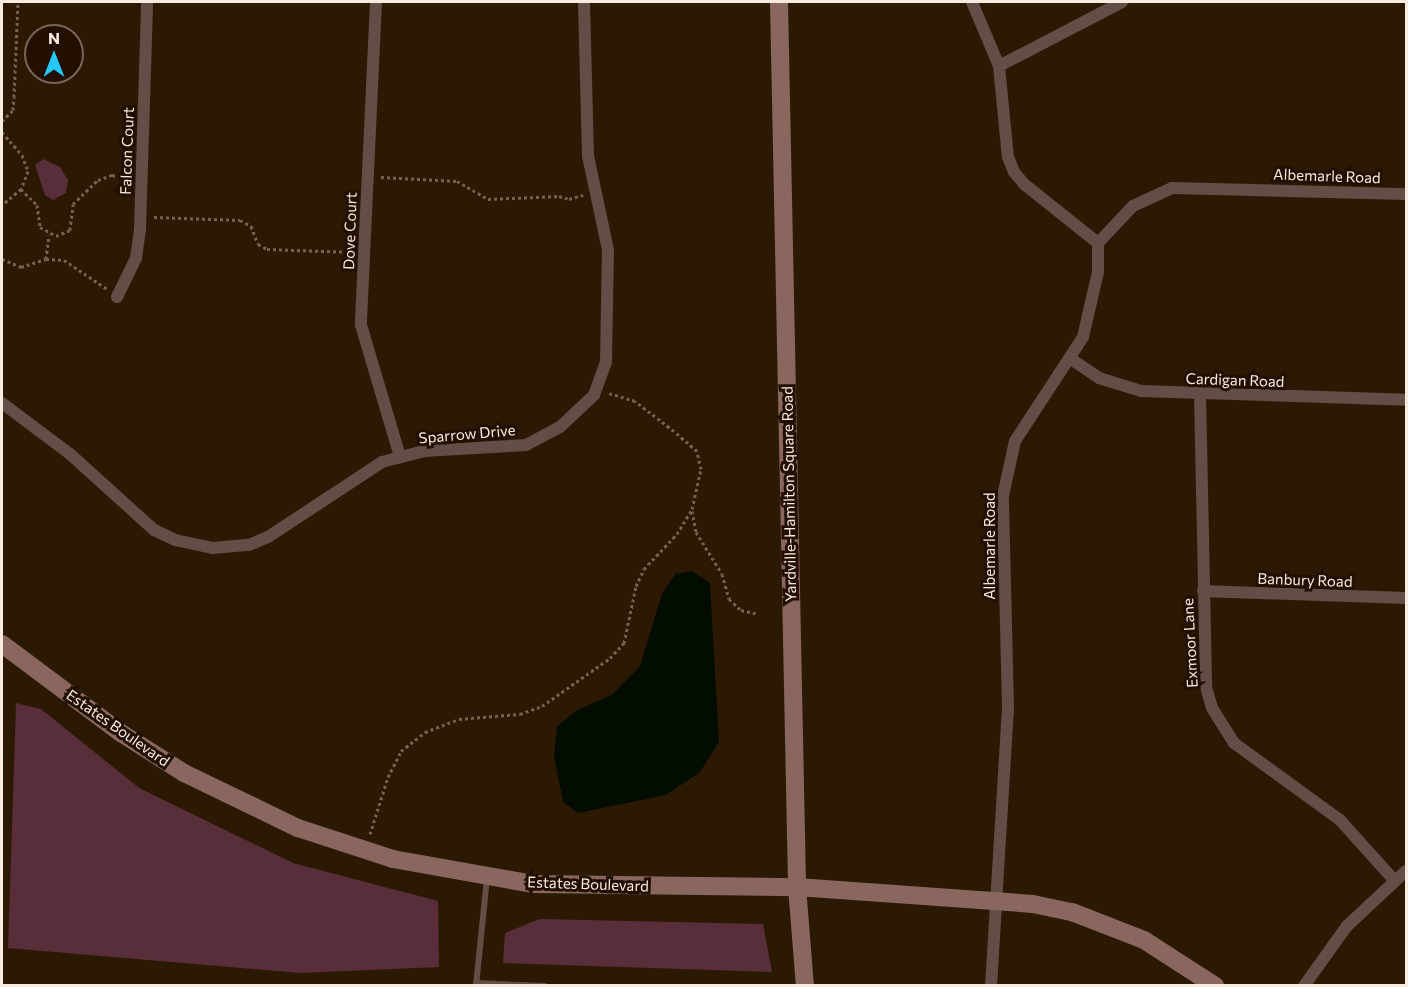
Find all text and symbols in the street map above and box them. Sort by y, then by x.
north arrow [24,24,84,84]
text: N [48,28,60,47]
street label: Falcon Court [116,107,138,195]
street label: Albemarle Road [1273,165,1381,187]
street label: Dove Court [340,192,360,270]
street label: Cardigan Road [1185,369,1285,391]
street label: Yardville-Hamilton Square Road [778,386,800,602]
street label: Sparrow Drive [418,421,516,447]
street label: Albemarle Road [981,492,999,600]
street label: Banbury Road [1257,569,1353,591]
street label: Exmoor Lane [1179,598,1201,688]
street label: Estates Boulevard [63,686,173,770]
street label: Estates Boulevard [527,873,649,895]

